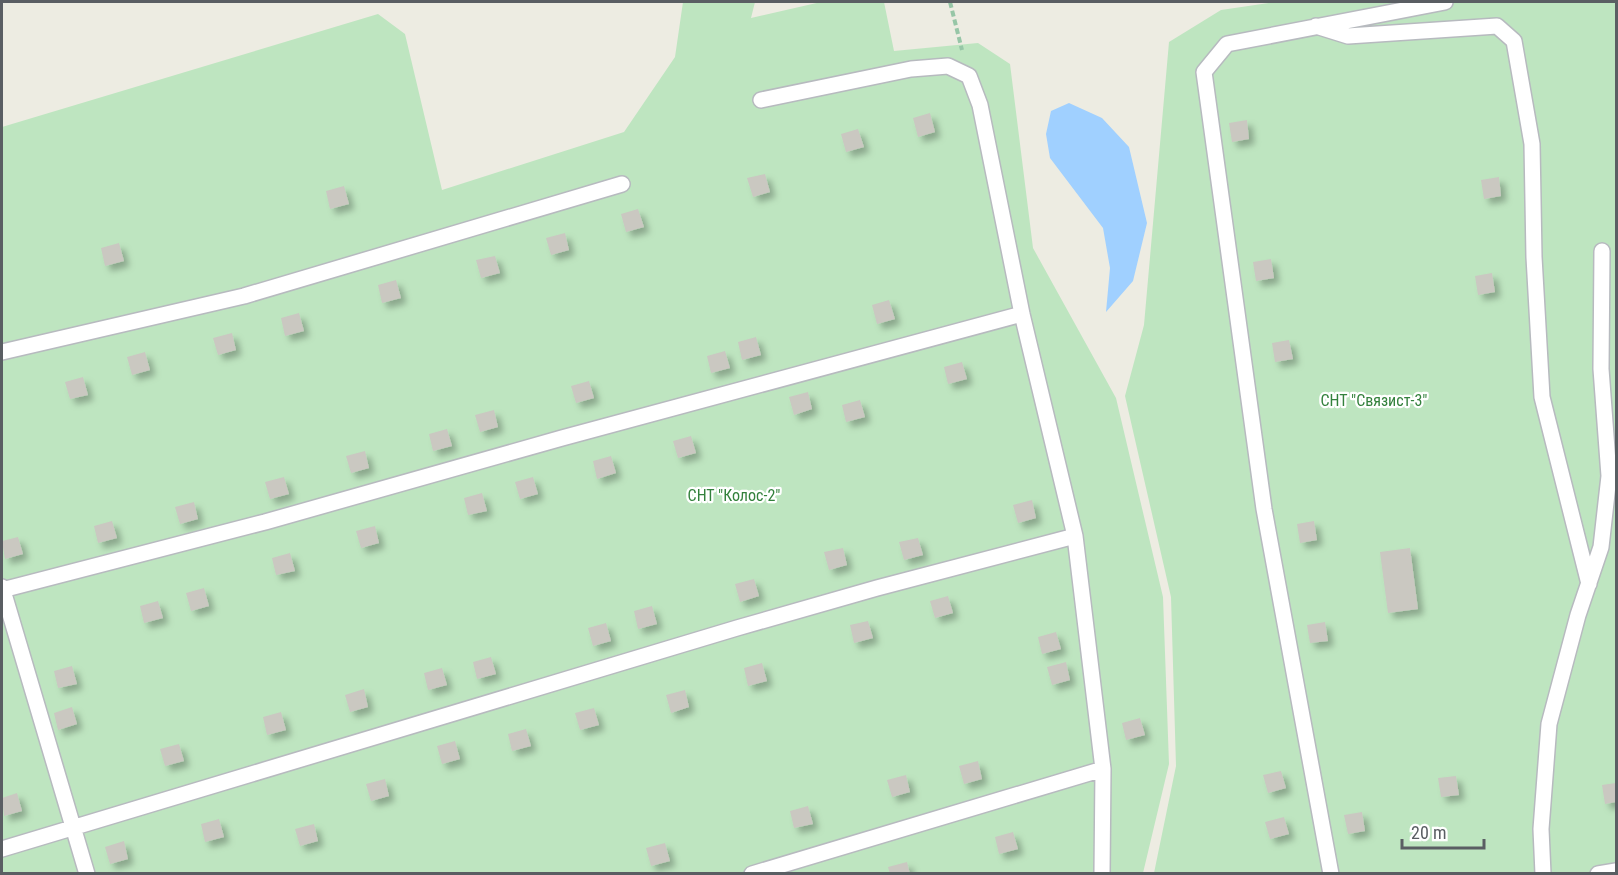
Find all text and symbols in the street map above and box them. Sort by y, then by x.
park label: СНТ "Связист-3" [1321,391,1427,410]
park label: СНТ "Колос-2" [688,486,780,505]
scale bar [1402,812,1484,850]
text: 20 m [1411,822,1446,843]

